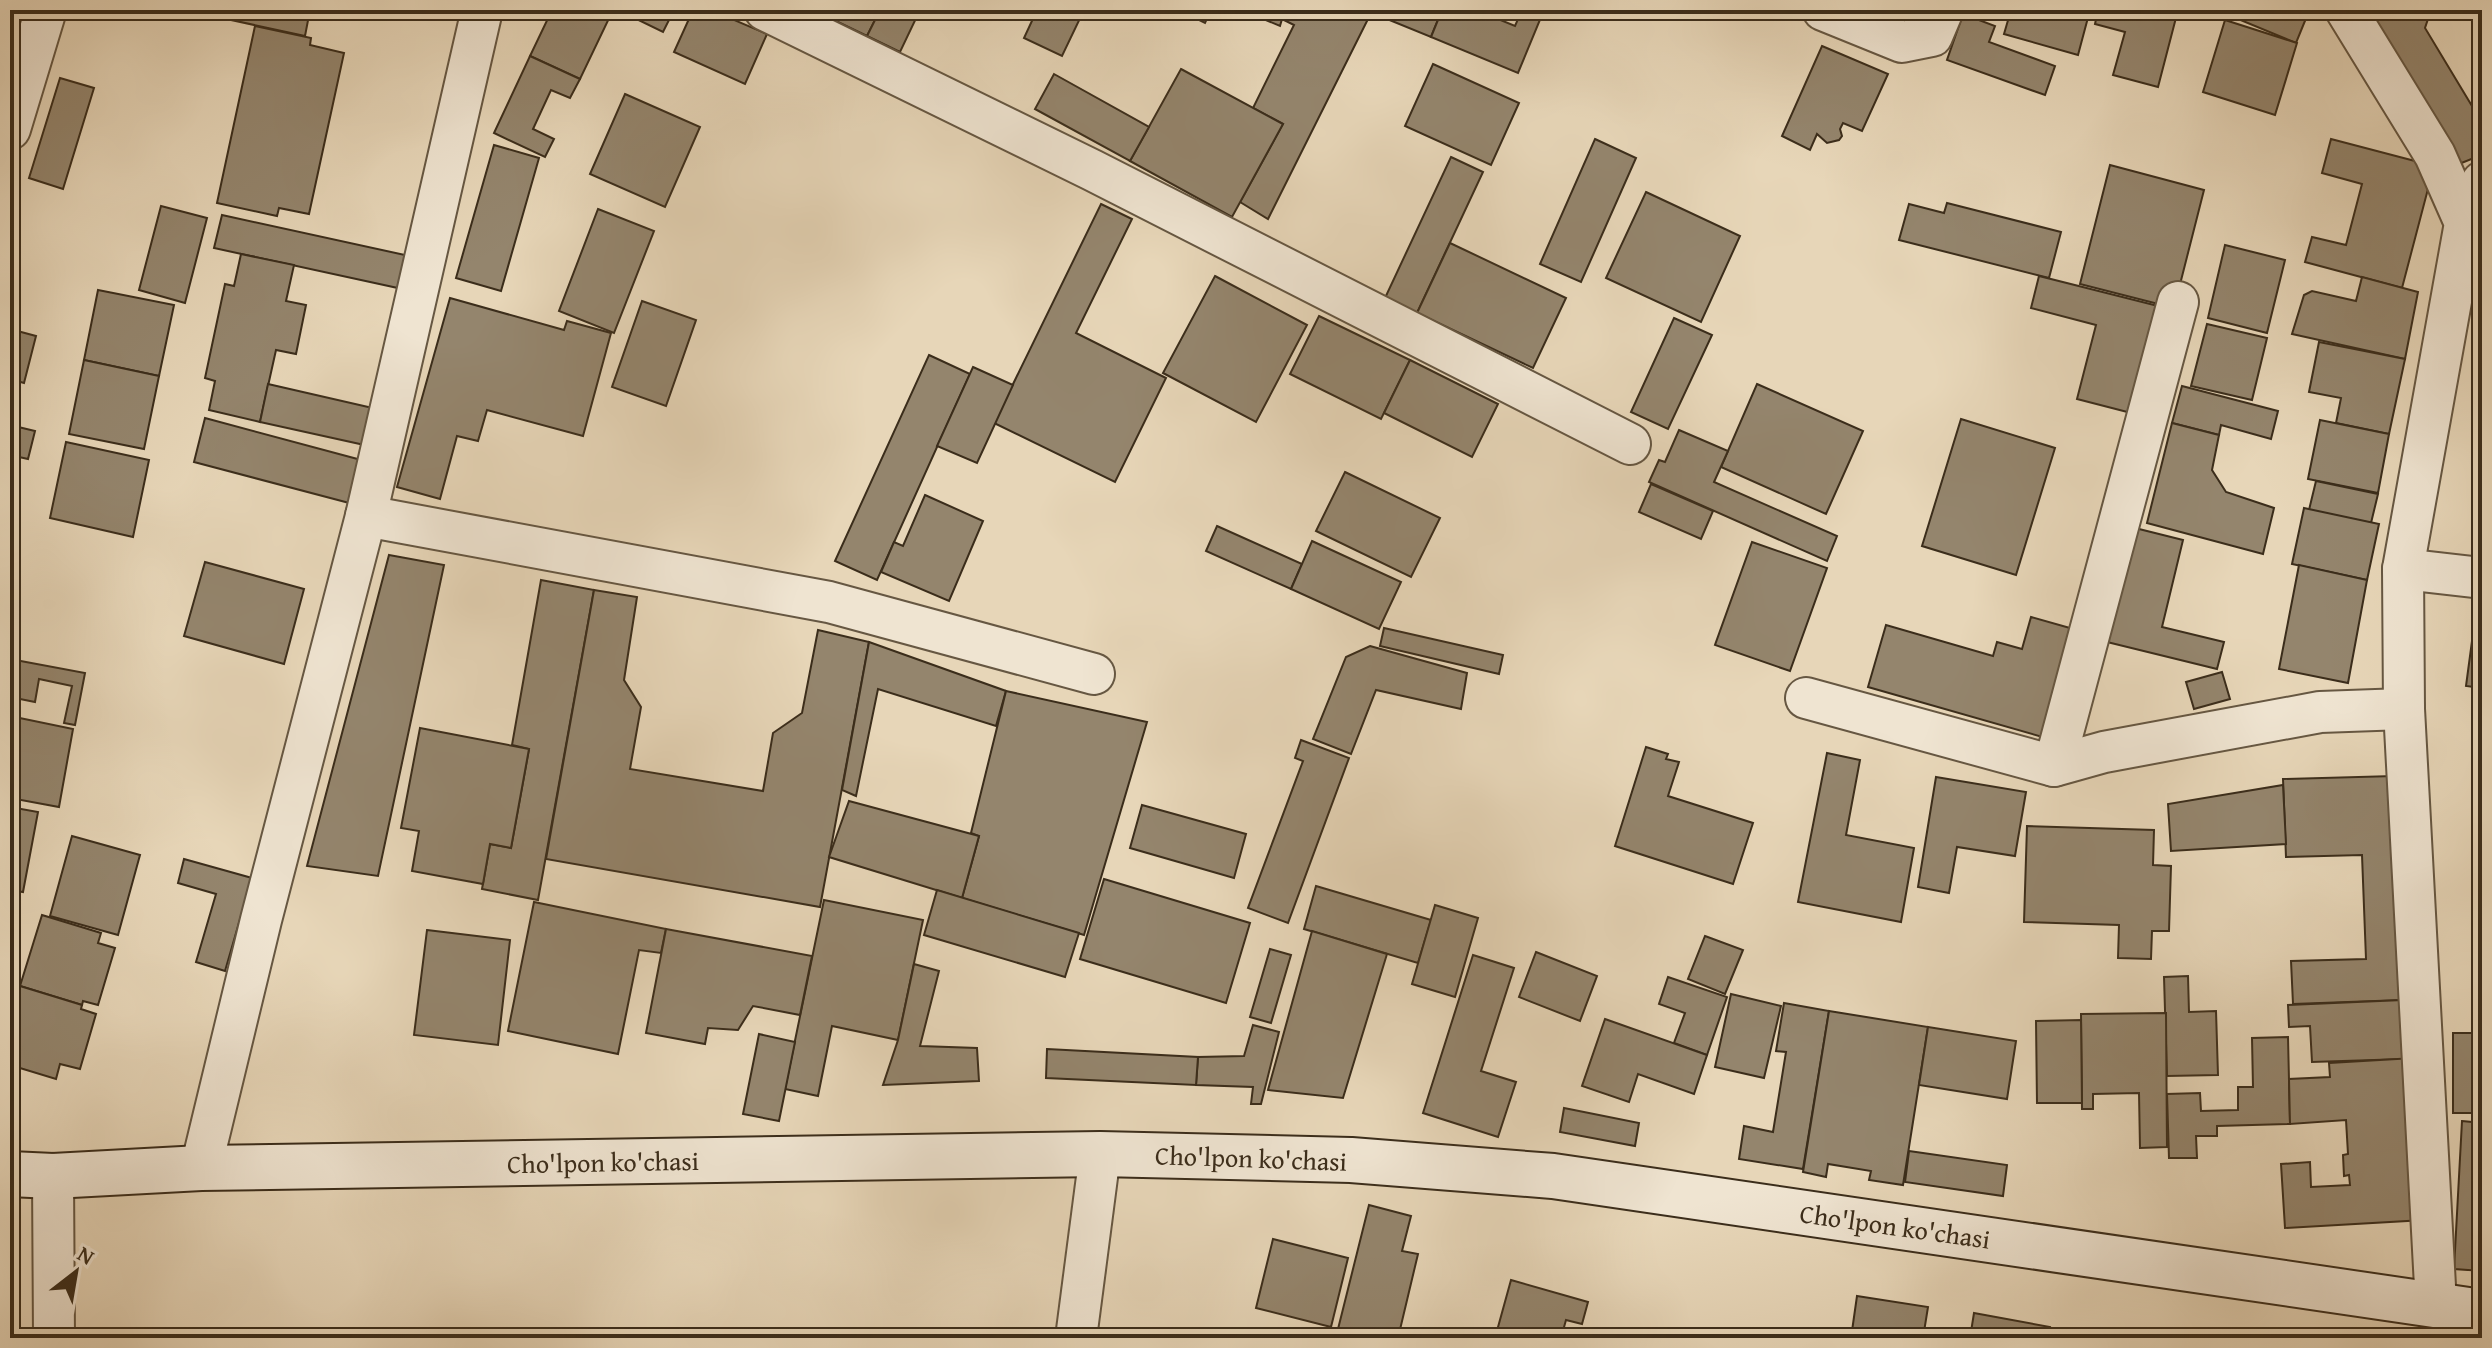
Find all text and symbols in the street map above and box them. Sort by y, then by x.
street label: Cho'lpon ko'chasi [1154,1135,1348,1181]
street label: Cho'lpon ko'chasi [507,1141,699,1183]
street label: Cho'lpon ko'chasi [1797,1193,1993,1259]
north arrow [36,1232,116,1312]
text: N [72,1237,101,1273]

